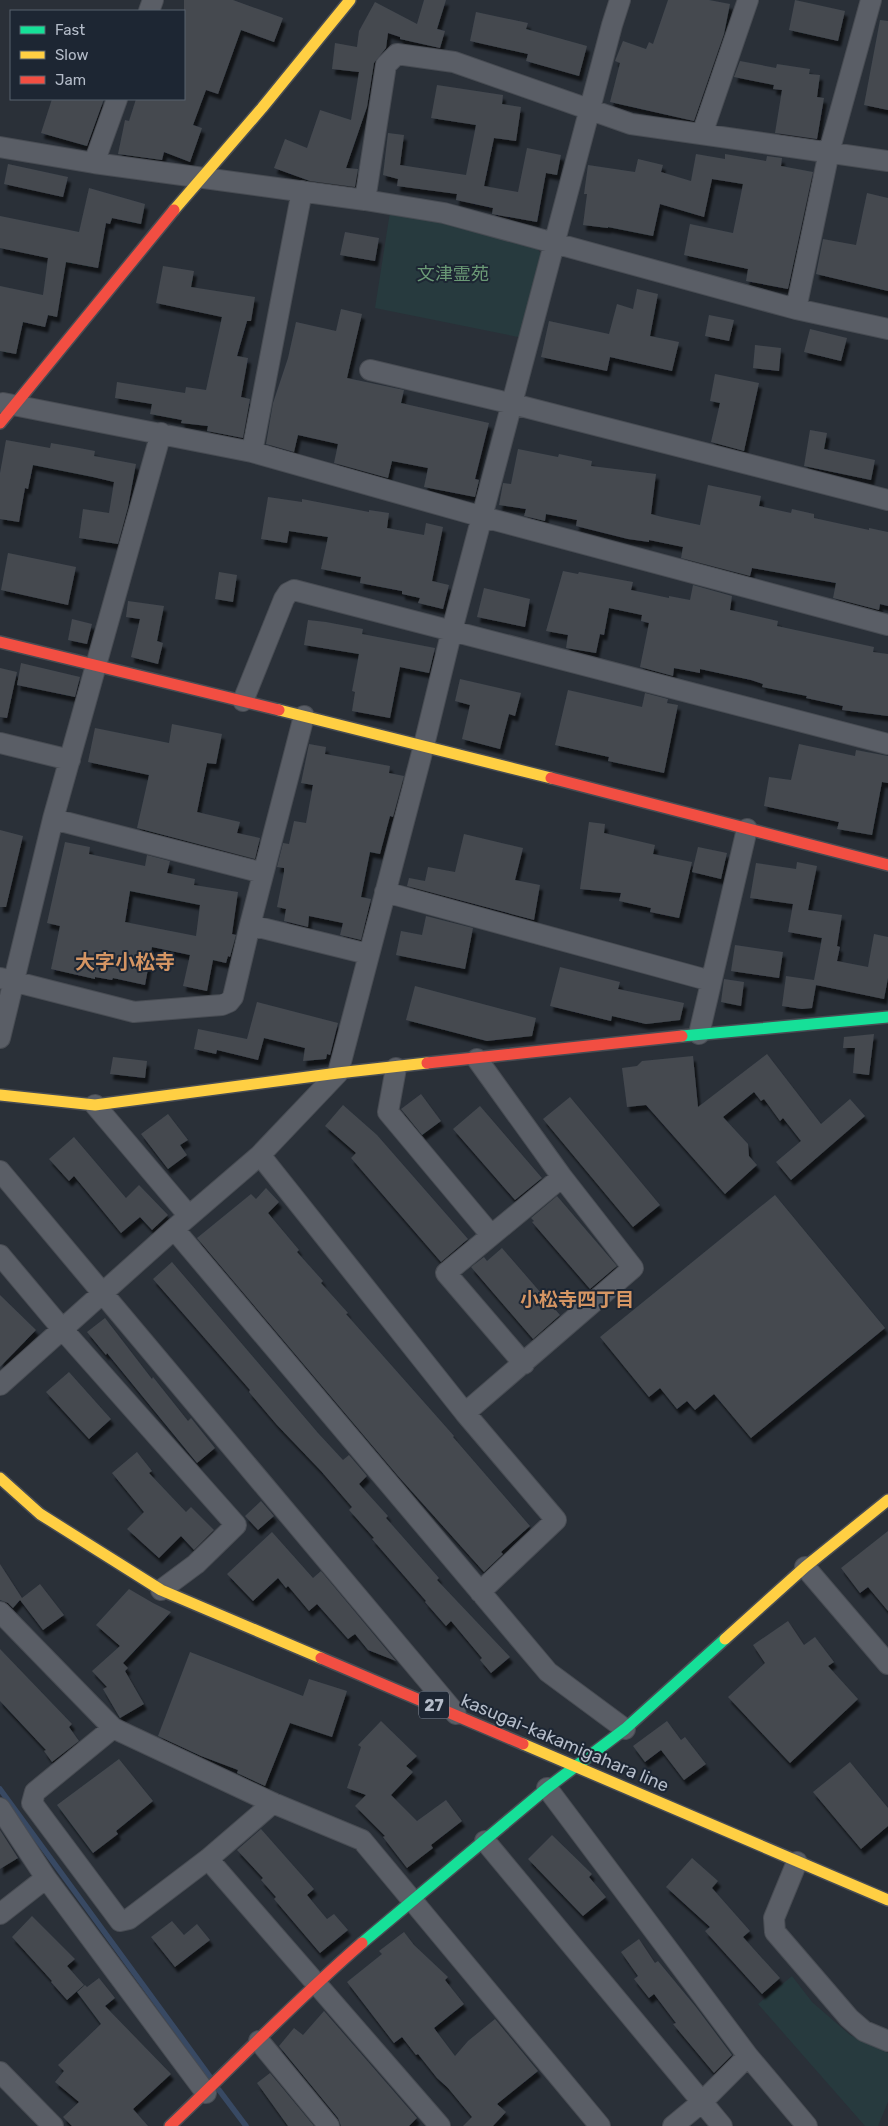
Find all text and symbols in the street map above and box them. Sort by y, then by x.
legend [10,10,185,100]
text: Fast [55,21,85,39]
text: Slow [55,46,88,64]
text: Jam [55,71,86,89]
park label: 文津霊苑 [417,263,489,285]
district label: 大字小松寺 [75,950,175,974]
district label: 小松寺四丁目 [520,1288,634,1311]
street label: kasugai-kakamigahara line [458,1689,672,1797]
road number: 27 [419,1692,449,1718]

